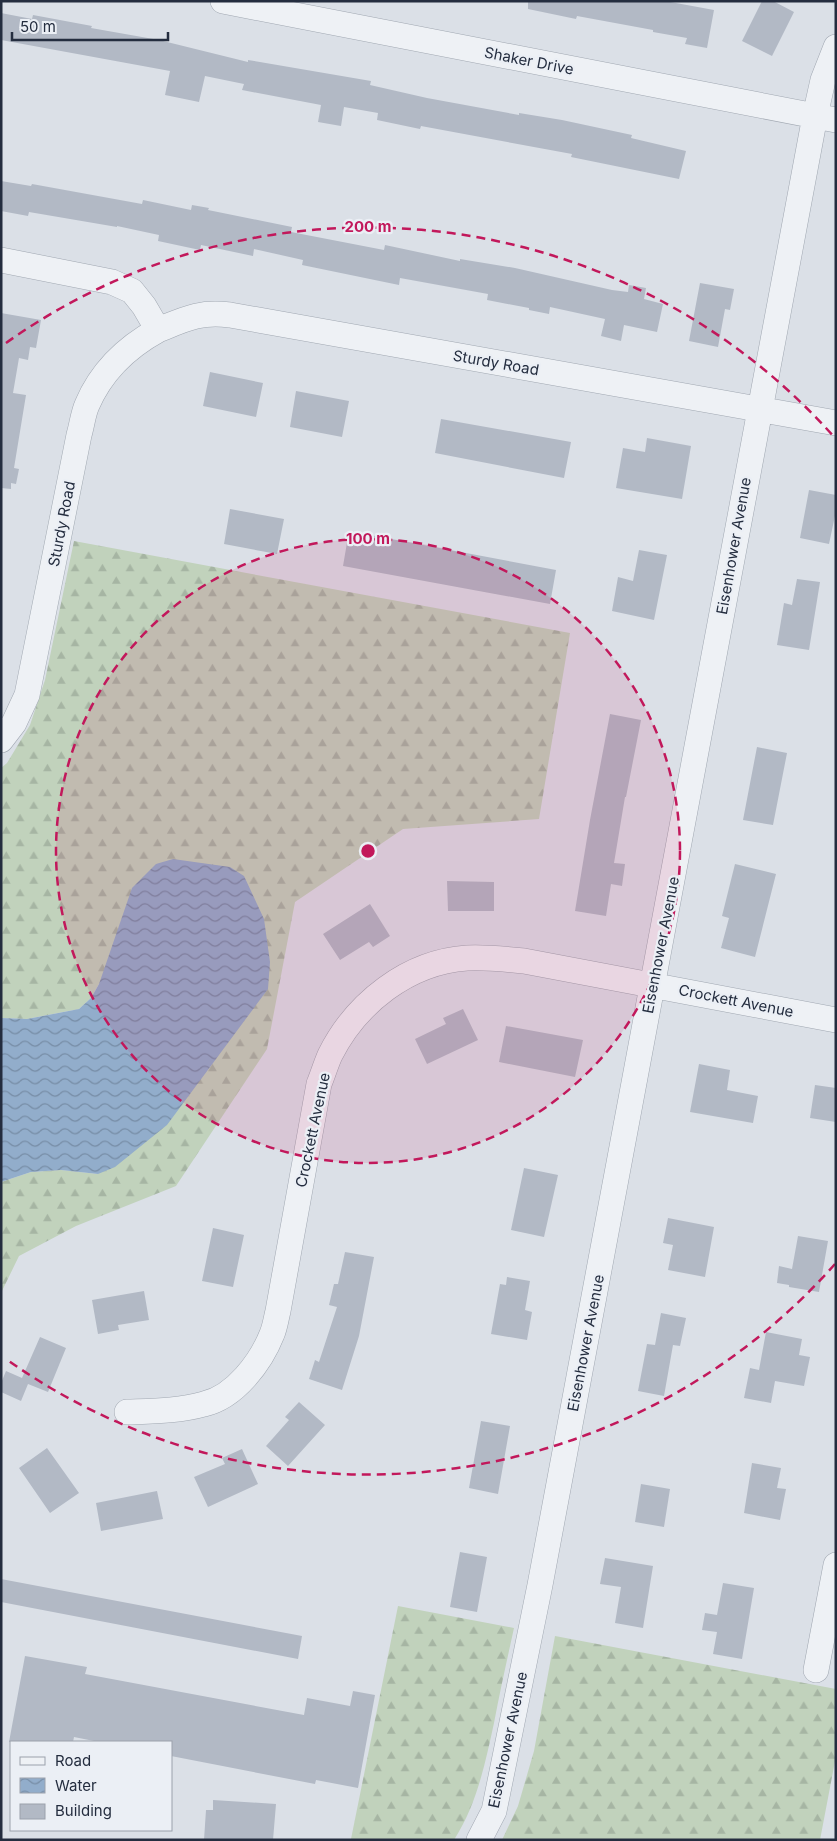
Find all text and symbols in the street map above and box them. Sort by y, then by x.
scale bar [12,10,169,42]
text: 50 m [20,17,56,36]
street label: Shaker Drive [483,43,575,78]
text: 200 m [345,217,391,236]
street label: Sturdy Road [452,346,541,379]
street label: Eisenhower Avenue [712,476,755,616]
street label: Sturdy Road [44,479,79,568]
text: 100 m [346,529,390,548]
centre of rings [359,842,377,860]
street label: Eisenhower Avenue [638,875,683,1015]
street label: Crockett Avenue [677,980,795,1021]
street label: Crockett Avenue [291,1071,334,1189]
street label: Eisenhower Avenue [563,1273,608,1413]
street label: Eisenhower Avenue [484,1670,531,1810]
legend [10,1741,172,1831]
text: Road [55,1751,91,1770]
text: Water [55,1776,97,1795]
text: Building [55,1801,112,1820]

